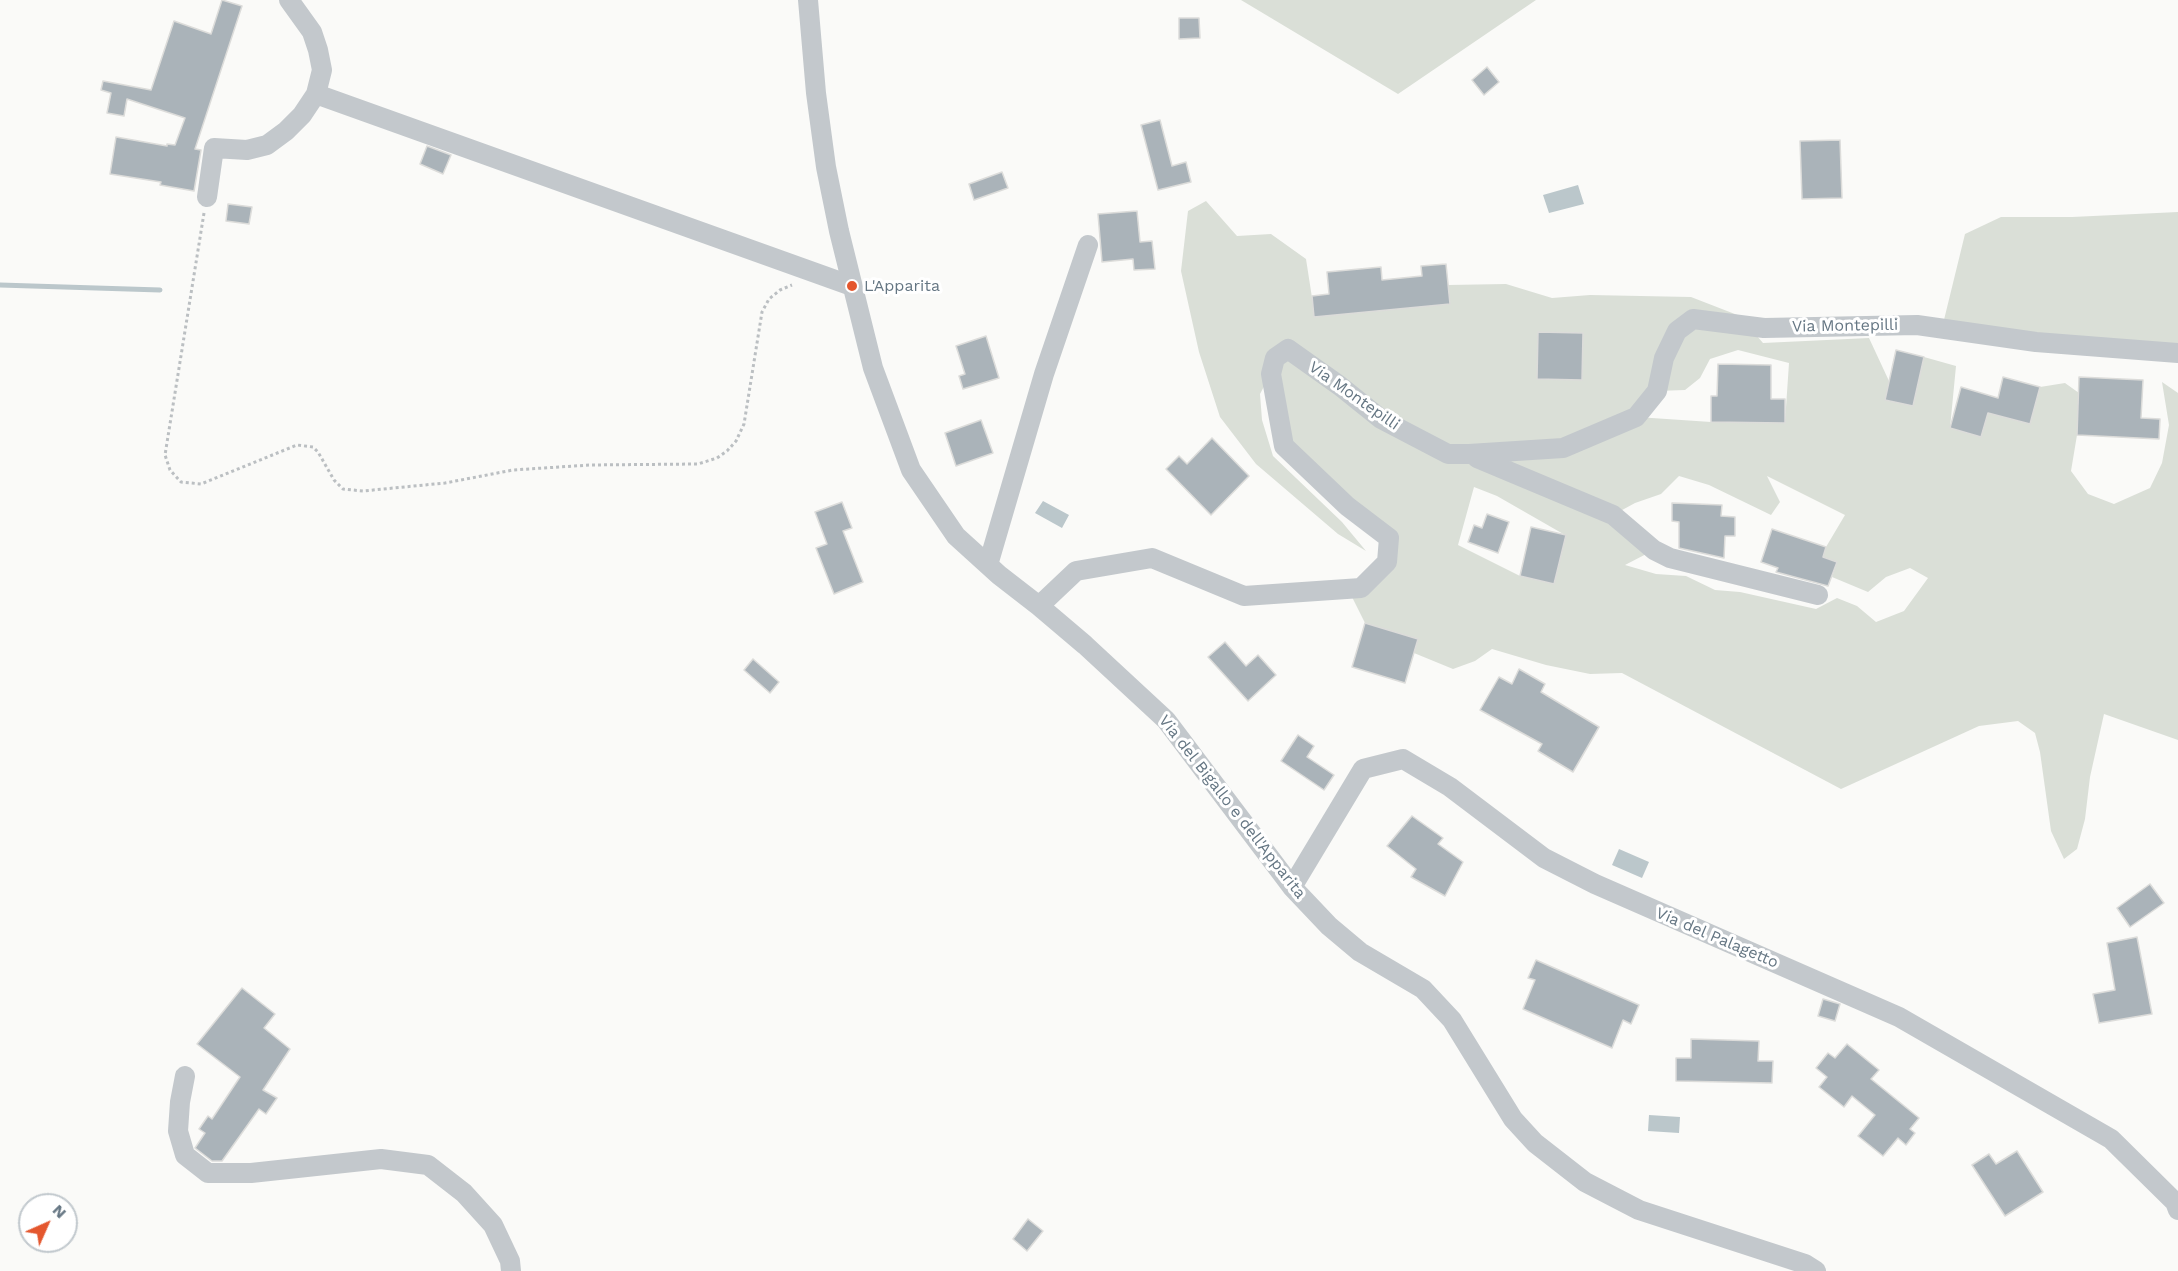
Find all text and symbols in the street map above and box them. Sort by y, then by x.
place label: L'Apparita [864,276,940,296]
marker: L'Apparita [845,279,859,293]
street label: Via Montepilli [1792,315,1898,337]
street label: Via Montepilli [1305,358,1403,434]
street label: Via del Bigallo e dell'Apparita [1154,711,1310,903]
street label: Via del Palagetto [1653,904,1781,972]
north arrow [18,1193,78,1253]
text: N [49,1200,71,1222]

